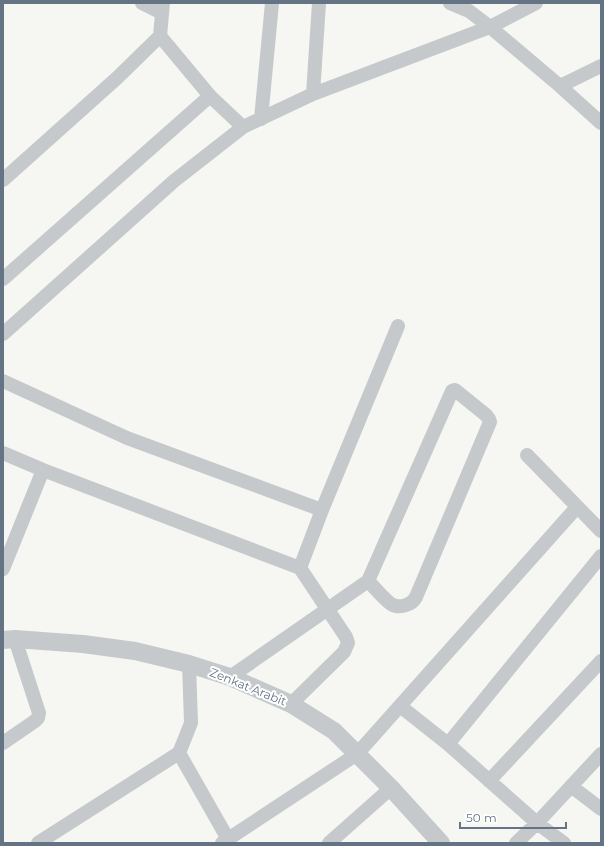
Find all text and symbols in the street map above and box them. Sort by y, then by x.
street label: Zenkat Arabit [208,664,289,709]
scale bar [460,804,566,830]
text: 50 m [466,810,497,825]

